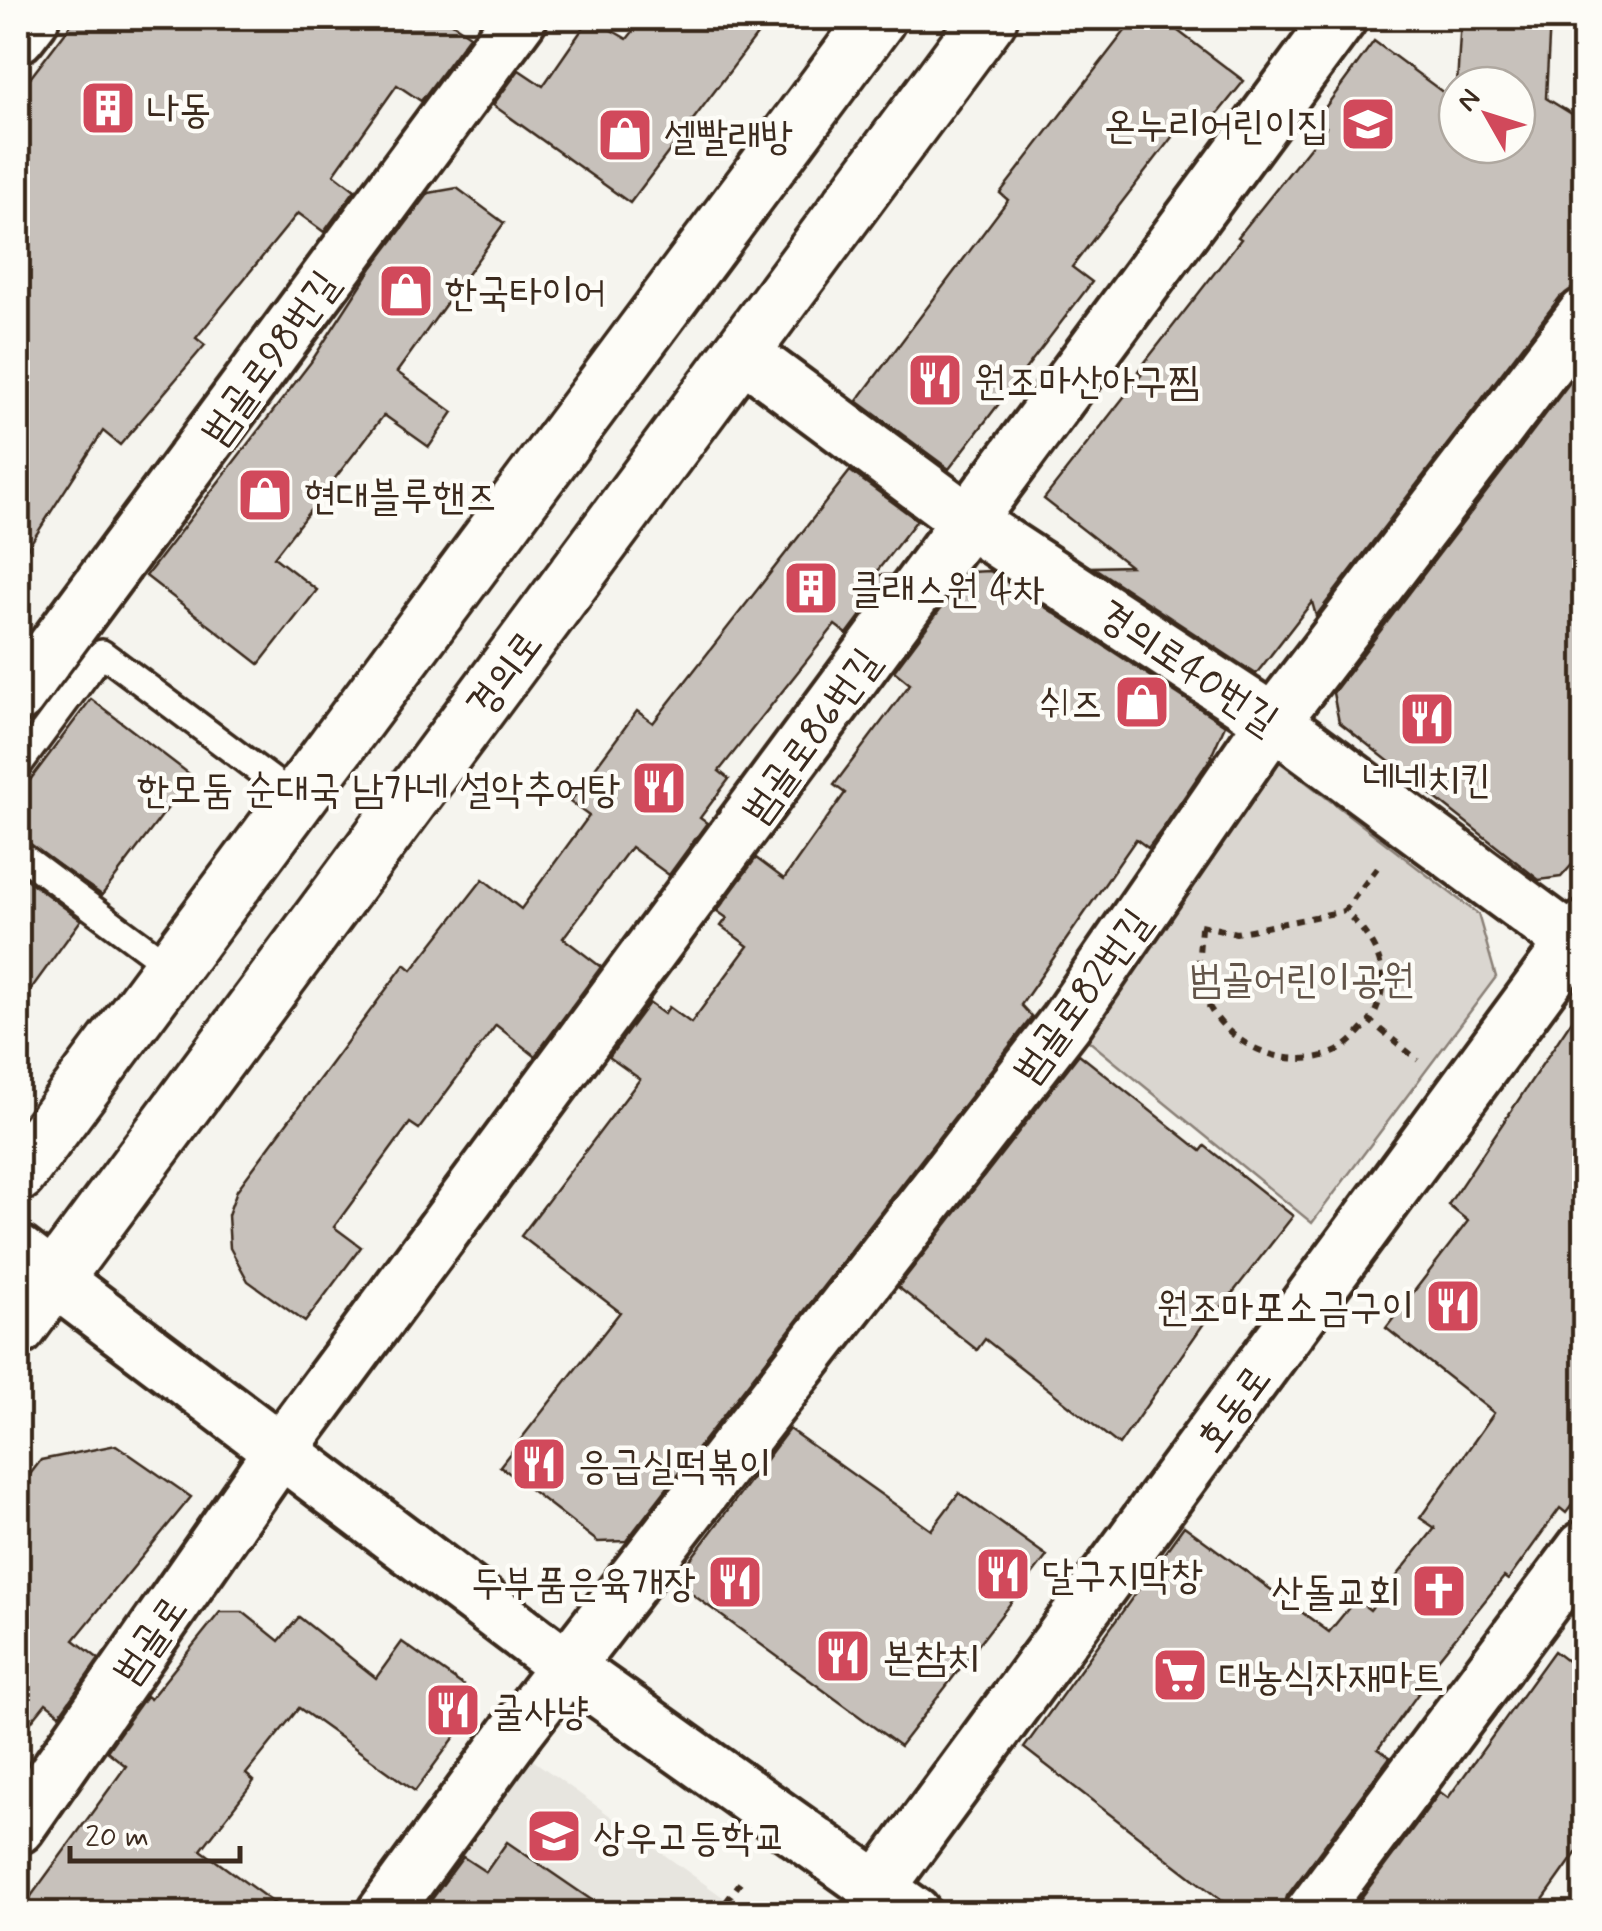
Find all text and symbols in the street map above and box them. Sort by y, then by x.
north arrow [1437,65,1537,165]
building icon: 나동 [78,78,138,138]
text: N [1449,82,1490,120]
place label: 나동 [147,85,211,137]
school or university icon: 온누리어린이집 [1338,94,1398,154]
place label: 온누리어린이집 [1104,101,1329,153]
shop icon: 셀빨래방 [595,105,655,165]
place label: 셀빨래방 [664,112,793,164]
street label: 범골로98번길 [191,261,352,456]
shop icon: 한국타이어 [376,261,436,321]
place label: 한국타이어 [445,268,606,320]
restaurant icon: 원조마산아구찜 [905,350,965,410]
place label: 원조마산아구찜 [974,357,1199,409]
shop icon: 현대블루핸즈 [235,465,295,525]
place label: 현대블루핸즈 [304,472,497,524]
building icon: 클래스원 4차 [781,558,841,618]
place label: 클래스원 4차 [850,565,1045,617]
street label: 경의로40번길 [1087,589,1287,748]
street label: 경의로 [456,621,555,729]
street label: 범골로86번길 [731,639,893,835]
shop icon: 쉬즈 [1112,672,1172,732]
place label: 쉬즈 [1039,679,1103,731]
restaurant icon: 네네치킨 [1397,689,1457,749]
place label: 네네치킨 [1363,755,1491,807]
restaurant icon: 한모둠 순대국 남가네 설악추어탕 [629,758,689,818]
place label: 한모둠 순대국 남가네 설악추어탕 [137,765,620,817]
street label: 범골로82번길 [1003,899,1164,1094]
park label: 범골어린이공원 [1189,955,1415,1007]
restaurant icon: 원조마포소금구이 [1423,1276,1483,1336]
place label: 원조마포소금구이 [1157,1283,1414,1335]
street label: 호동로 [1185,1355,1284,1464]
restaurant icon: 응급실떡볶이 [509,1434,569,1494]
place label: 응급실떡볶이 [578,1441,771,1493]
restaurant icon: 달구지막창 [973,1544,1033,1604]
place label: 달구지막창 [1042,1551,1203,1603]
restaurant icon: 두부품은육개장 [705,1552,765,1612]
place label: 두부품은육개장 [471,1559,696,1611]
church icon: 산돌교회 [1409,1561,1469,1621]
place label: 산돌교회 [1271,1568,1400,1620]
street label: 범골로 [102,1586,200,1695]
restaurant icon: 본참치 [813,1626,873,1686]
place label: 본참치 [882,1633,979,1685]
supermarket icon: 대농식자재마트 [1150,1645,1210,1705]
place label: 대농식자재마트 [1219,1652,1444,1704]
restaurant icon: 굴사냥 [423,1680,483,1740]
place label: 굴사냥 [492,1687,589,1739]
scale bar [70,1801,240,1863]
school or university icon: 상우고등학교 [524,1806,584,1866]
place label: 상우고등학교 [593,1813,786,1865]
text: 20 m [85,1818,149,1857]

